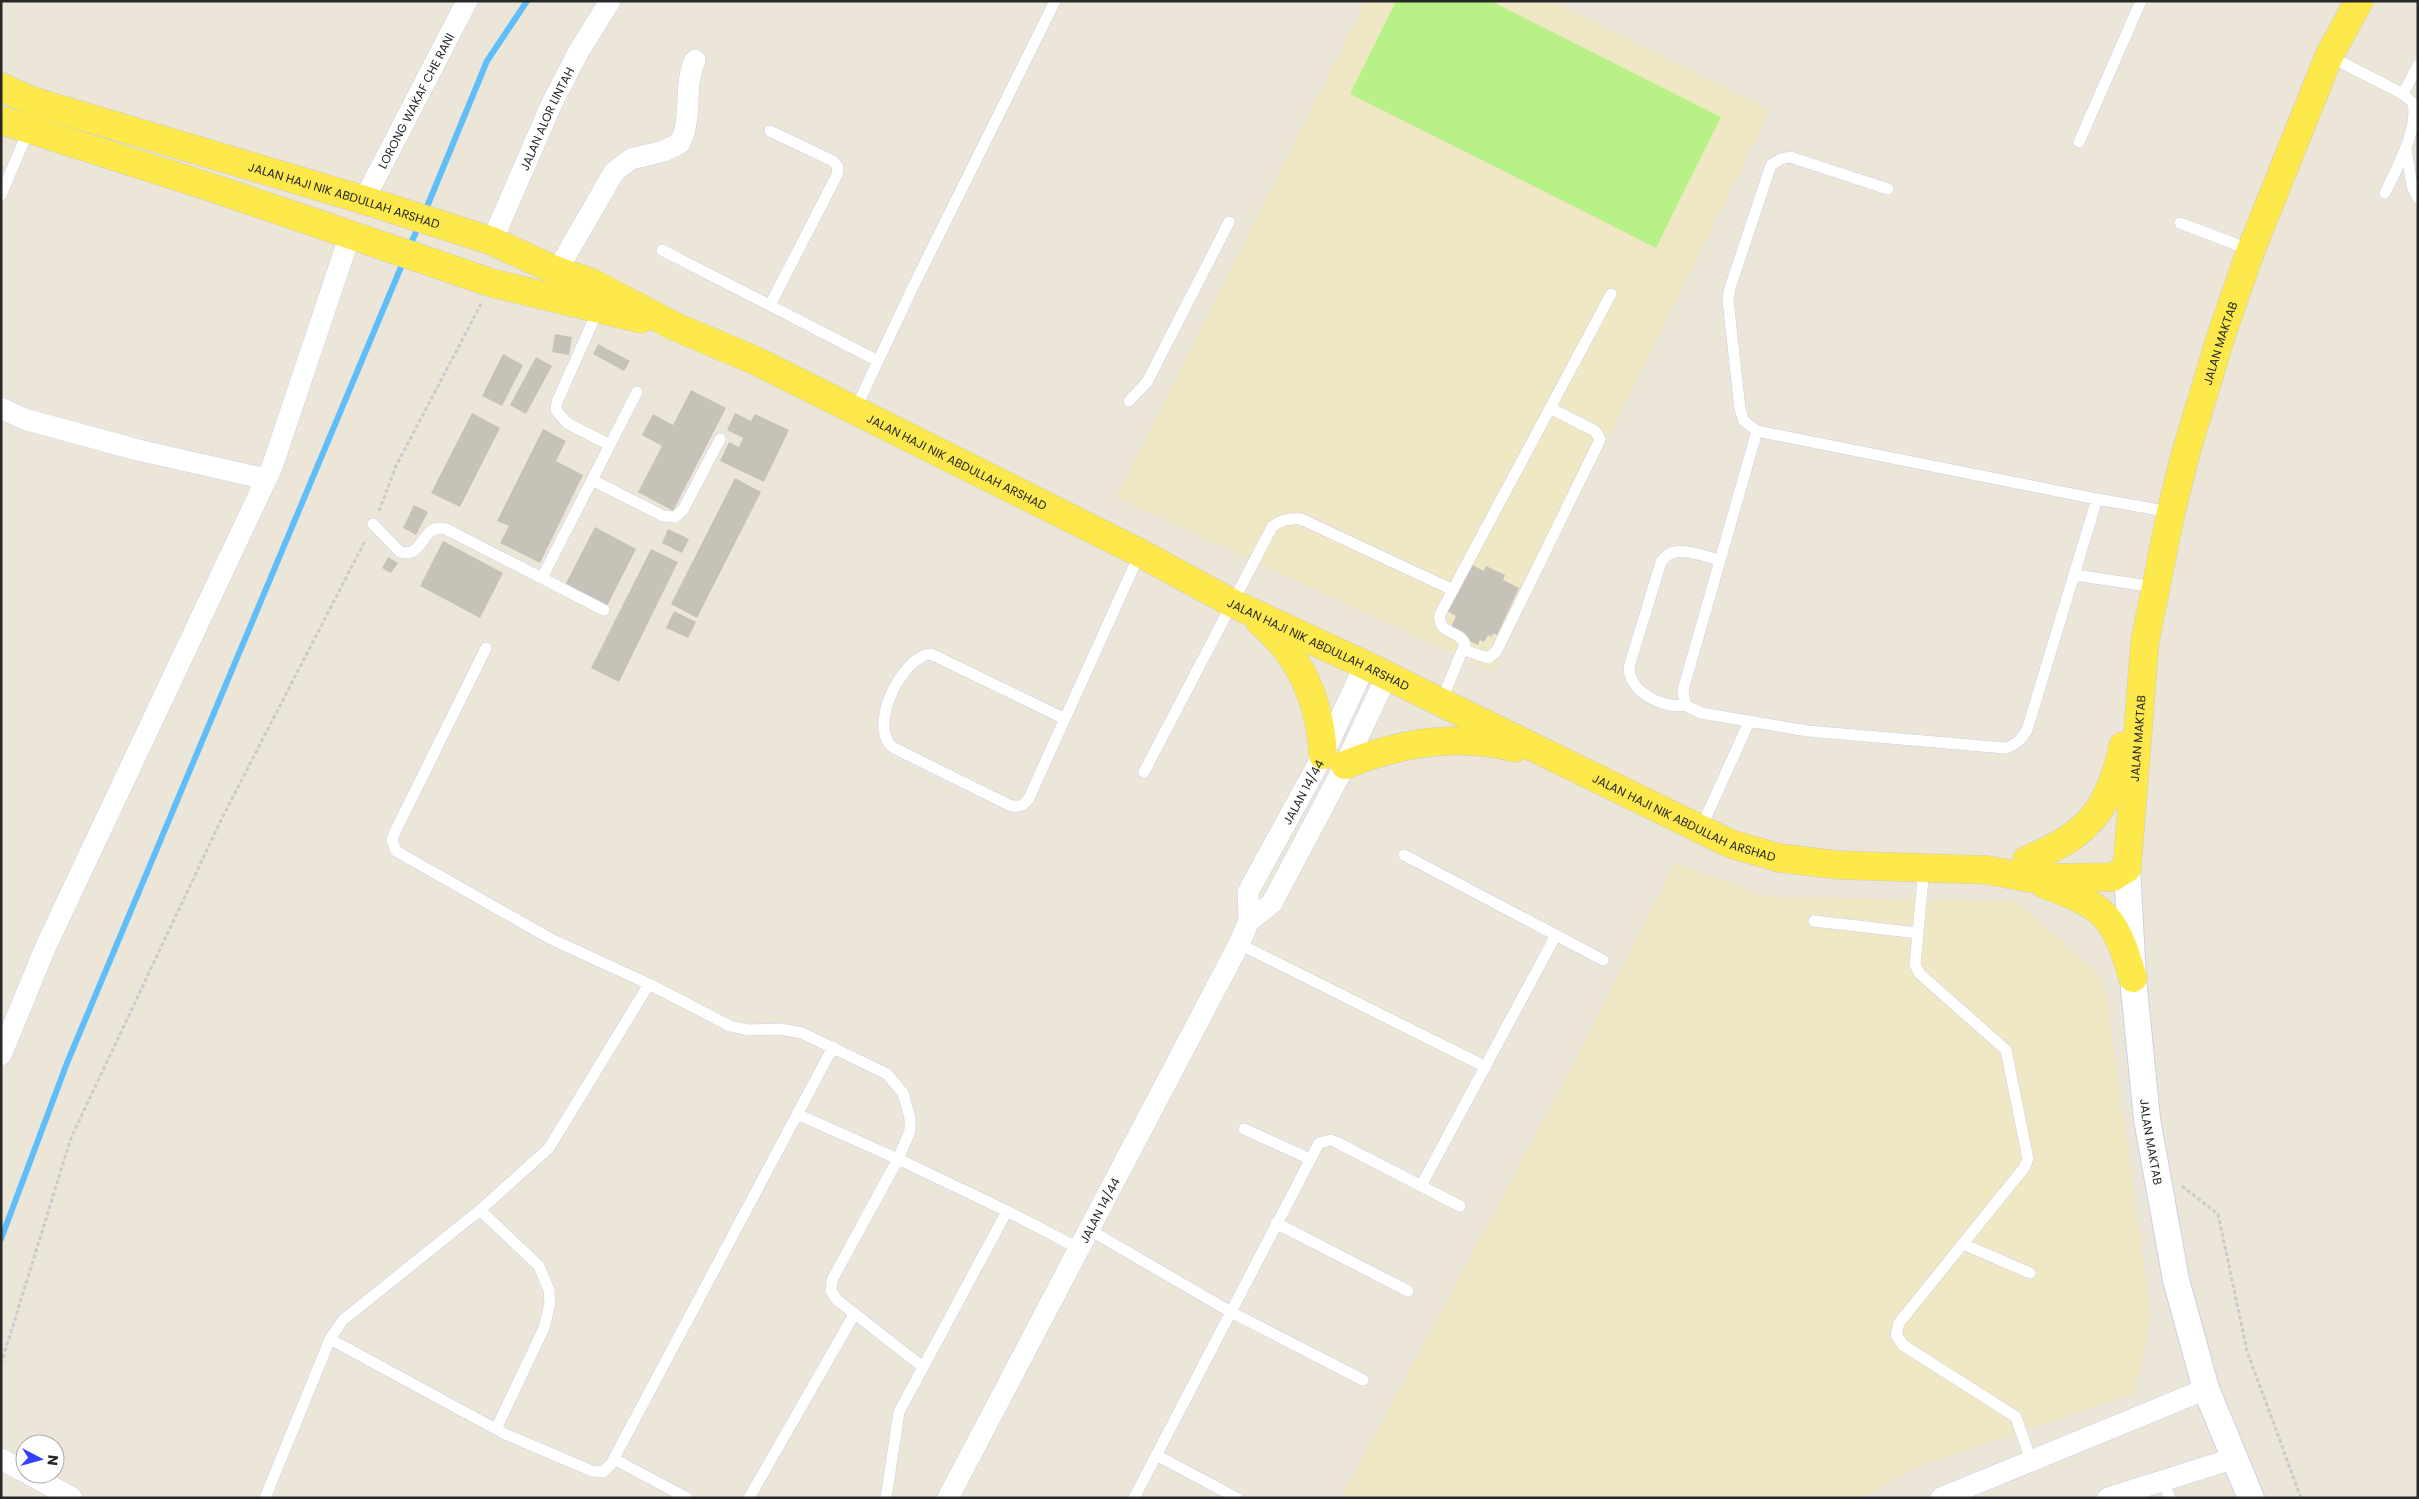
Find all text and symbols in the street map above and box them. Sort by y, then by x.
street label: LORONG WAKAF CHE RANI [373,30,458,171]
street label: JALAN ALOR LINTAH [515,64,578,173]
street label: JALAN HAJI NIK ABDULLAH ARSHAD [246,157,442,232]
street label: JALAN MAKTAB [2198,299,2241,387]
street label: JALAN HAJI NIK ABDULLAH ARSHAD [864,409,1050,514]
street label: JALAN HAJI NIK ABDULLAH ARSHAD [1224,594,1413,694]
street label: JALAN MAKTAB [2125,694,2149,782]
street label: JALAN 14/44 [1278,756,1328,827]
street label: JALAN HAJI NIK ABDULLAH ARSHAD [1590,769,1778,865]
street label: JALAN MAKTAB [2137,1098,2167,1186]
street label: JALAN 14/44 [1075,1174,1124,1246]
north arrow [15,1434,65,1484]
text: N [42,1454,63,1467]

